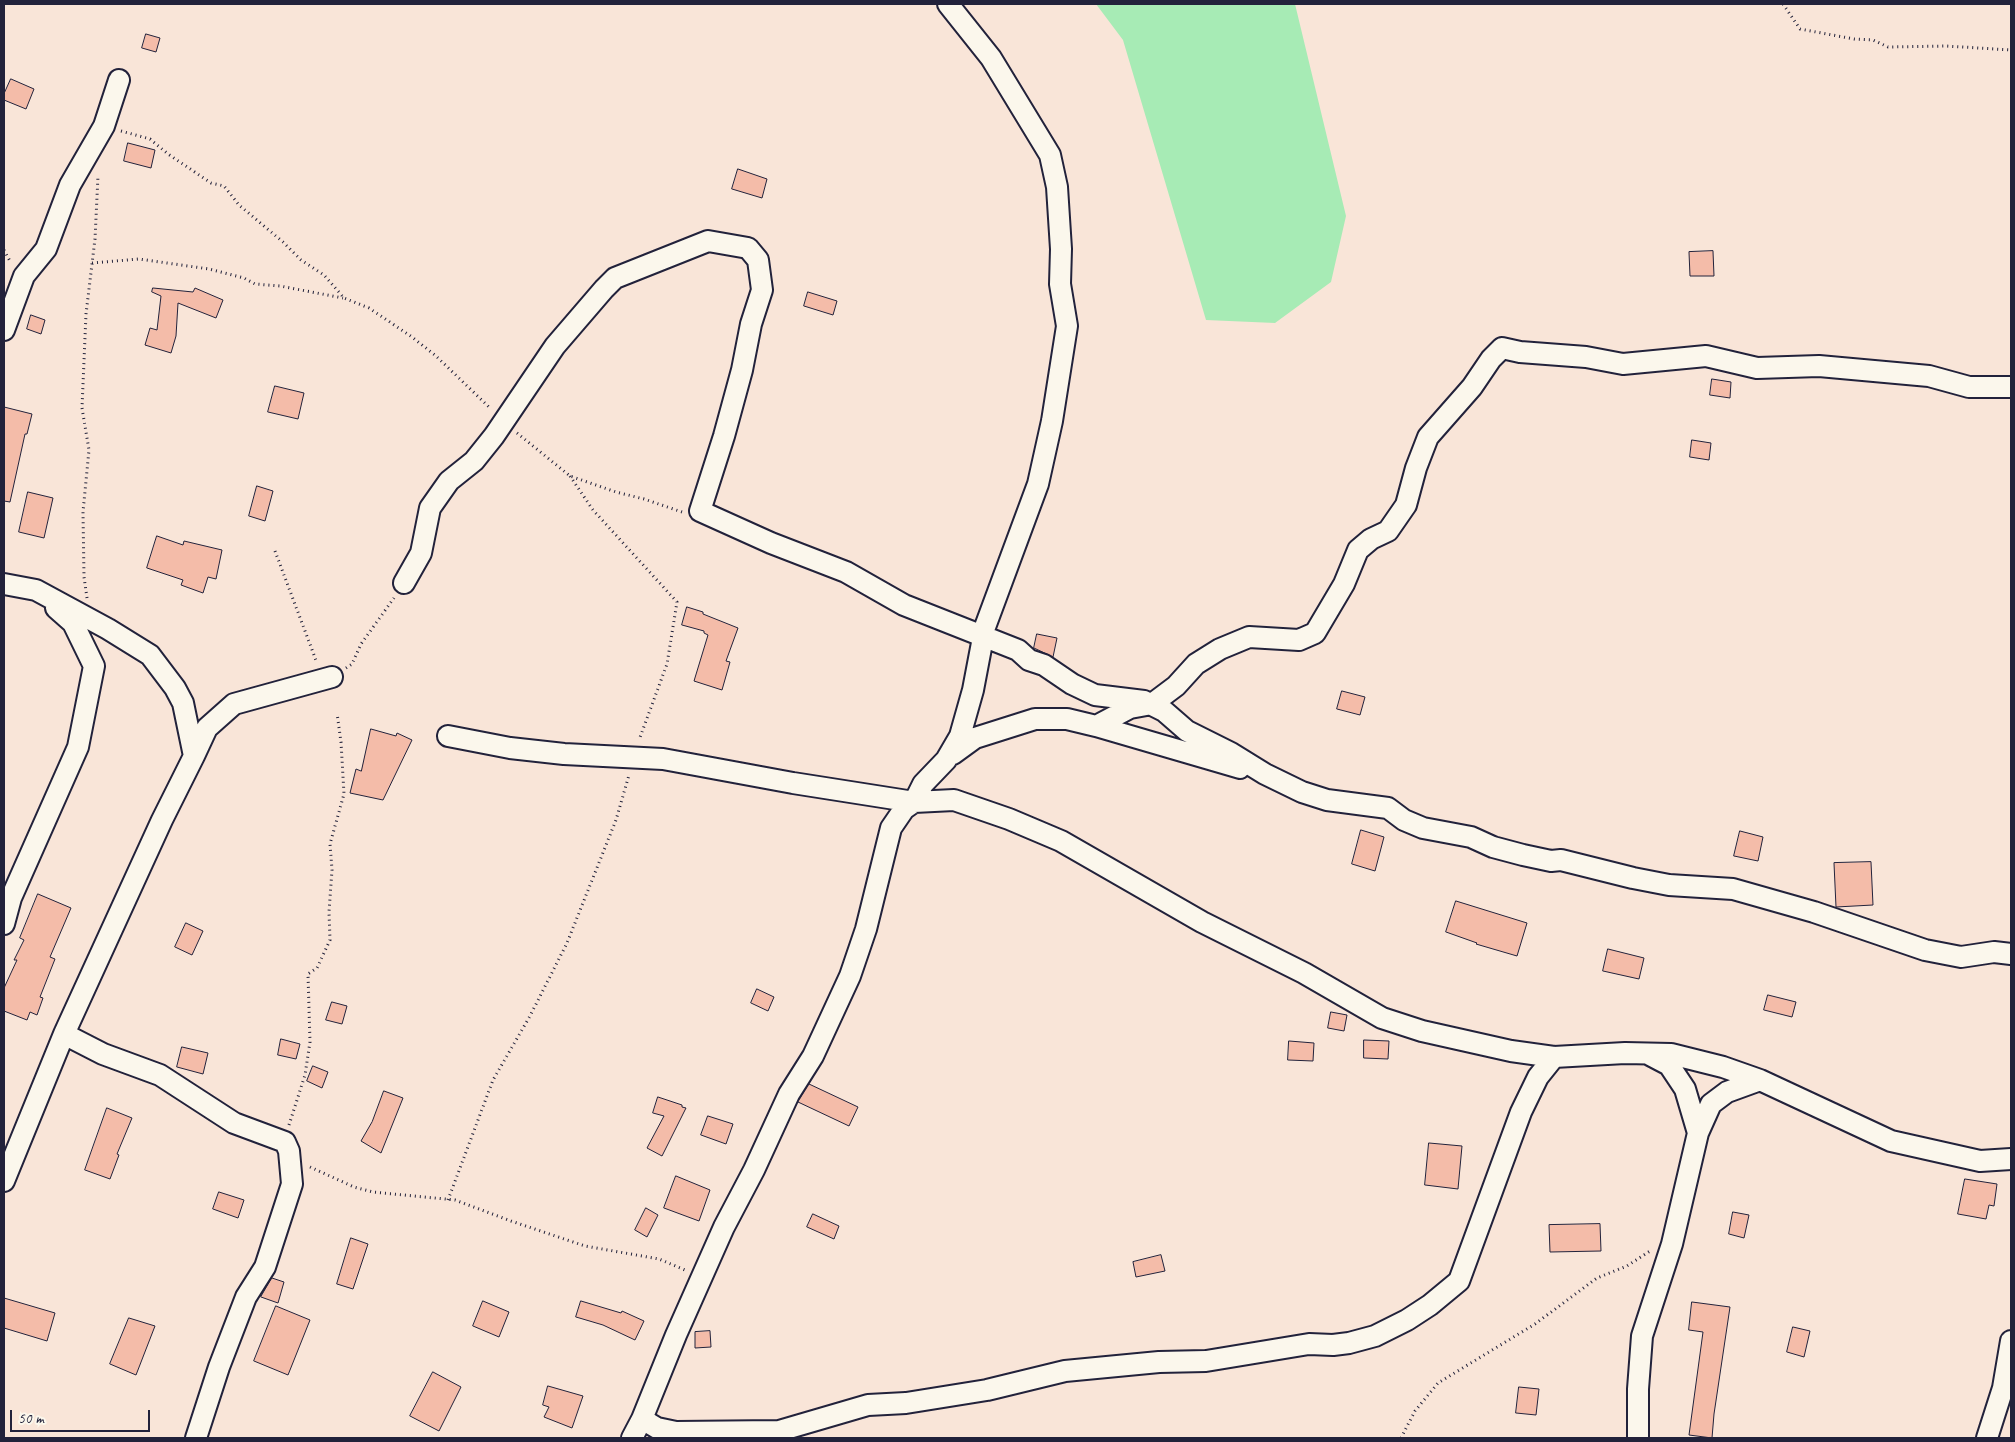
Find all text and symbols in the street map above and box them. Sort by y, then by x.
scale bar [12,1400,152,1432]
text: 50 m [18,1409,44,1428]

